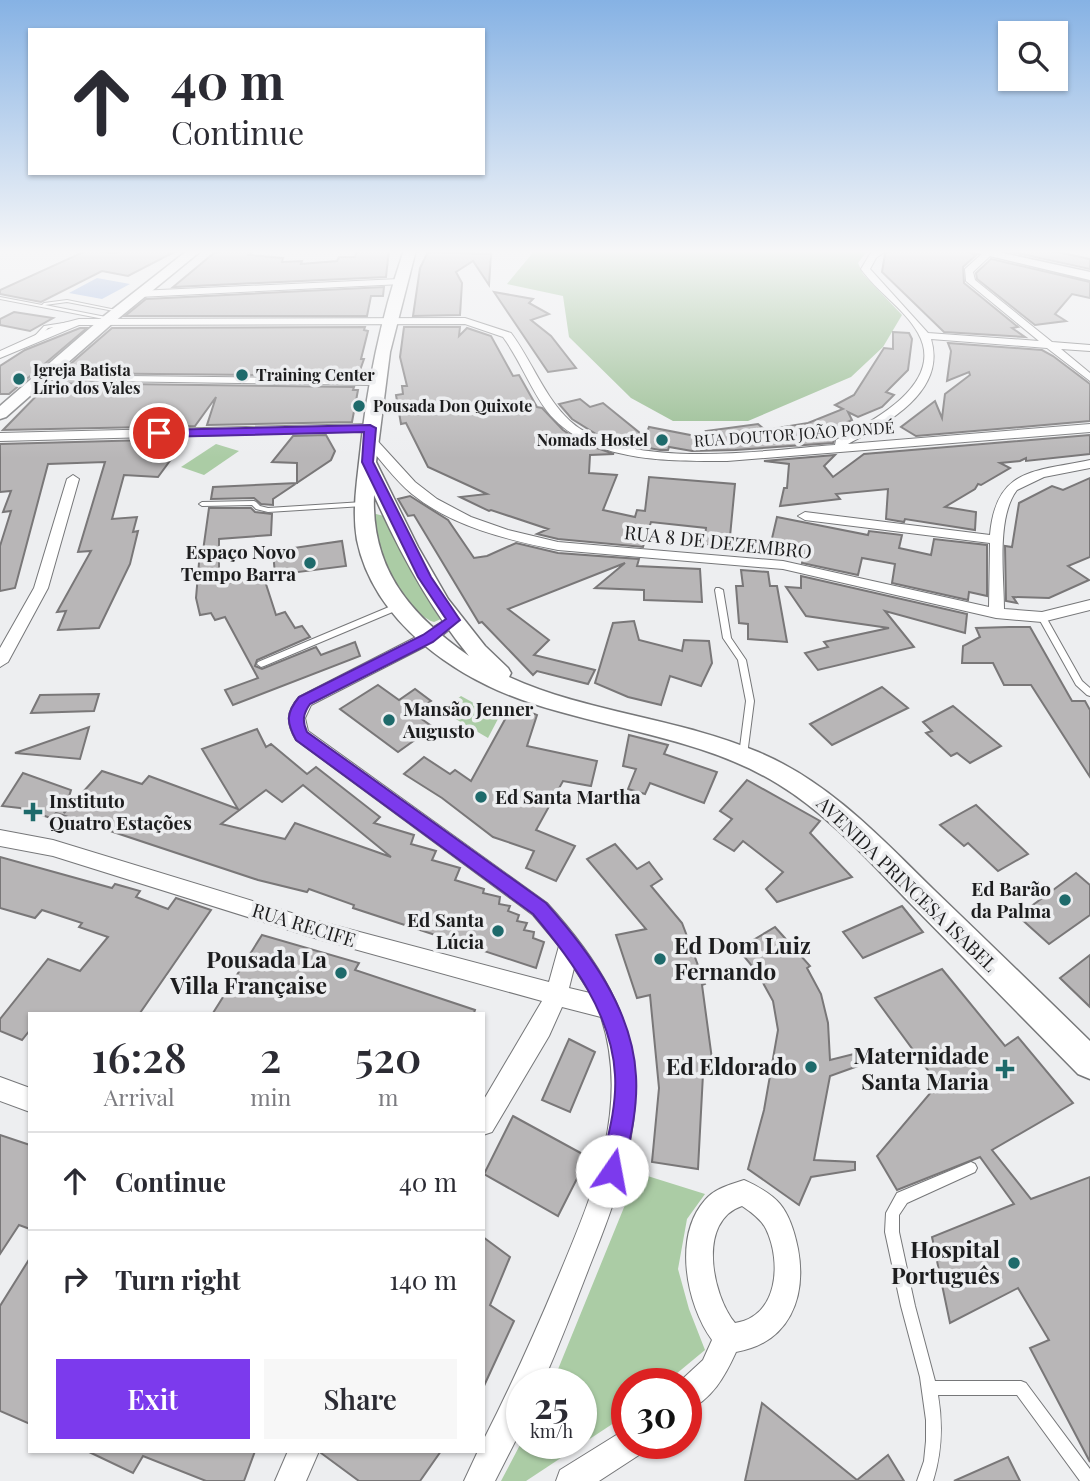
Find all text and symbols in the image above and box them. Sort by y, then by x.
map controls [998,21,1068,91]
button: search [998,21,1068,91]
text: 40 m [171,47,284,112]
icon: ahead [56,56,147,147]
text: Continue [171,110,304,153]
place label: Igreja Batista Lírio dos Vales [33,359,140,398]
place label: Training Center [256,364,375,385]
marker: Training Center [234,367,250,383]
marker: Igreja Batista Lírio dos Vales [11,371,27,387]
place label: Pousada Don Quixote [373,395,532,416]
marker: Pousada Don Quixote [351,398,367,414]
pin [129,403,189,463]
icon: arrive [140,414,178,452]
street label: RUA DOUTOR JOÃO PONDÉ [693,416,895,451]
place label: Nomads Hostel [537,429,648,450]
marker: Nomads Hostel [654,432,670,448]
street label: RUA 8 DE DEZEMBRO [623,518,813,564]
place label: Espaço Novo Tempo Barra [181,538,296,586]
marker: Espaço Novo Tempo Barra [302,555,318,571]
place label: Mansão Jenner Augusto [402,695,534,743]
marker: Mansão Jenner Augusto [381,712,397,728]
place label: Ed Santa Martha [495,783,641,809]
place label: Instituto Quatro Estações [49,787,192,835]
marker: Ed Santa Martha [473,789,489,805]
street label: AVENIDA PRINCESA ISABEL [811,789,1004,977]
marker: Instituto Quatro Estações [23,802,43,822]
place label: Ed Barão da Palma [971,875,1051,923]
marker: Ed Barão da Palma [1057,892,1073,908]
street label: RUA RECIFE [249,896,359,952]
place label: Ed Santa Lúcia [407,906,484,954]
marker: Ed Santa Lúcia [490,923,506,939]
place label: Ed Dom Luiz Fernando [674,929,811,986]
place label: Pousada La Villa Française [169,943,327,1000]
marker: Ed Dom Luiz Fernando [652,951,668,967]
marker: Pousada La Villa Française [333,965,349,981]
text: 16:28 [92,1028,187,1084]
text: 2 [260,1028,281,1084]
text: 520 [355,1028,421,1084]
place label: Maternidade Santa Maria [853,1039,989,1096]
place label: Ed Eldorado [666,1050,797,1081]
marker: Ed Eldorado [803,1059,819,1075]
marker: Maternidade Santa Maria [995,1059,1015,1079]
text: Arrival [104,1081,175,1112]
text: min [250,1081,291,1112]
text: m [378,1081,398,1112]
position arrow [575,1134,649,1208]
icon: ahead [56,1162,94,1200]
text: Continue [115,1164,226,1199]
text: 40 m [399,1164,457,1199]
place label: Hospital Português [891,1233,1000,1290]
marker: Hospital Português [1006,1255,1022,1271]
icon: right [56,1260,94,1298]
text: Turn right [115,1262,241,1297]
text: 140 m [389,1262,457,1297]
button: Exit [56,1359,250,1439]
button: Share [264,1359,457,1439]
speed limit sign: 30 [611,1368,702,1459]
text: 25 [534,1381,569,1428]
text: km/h [530,1419,573,1443]

